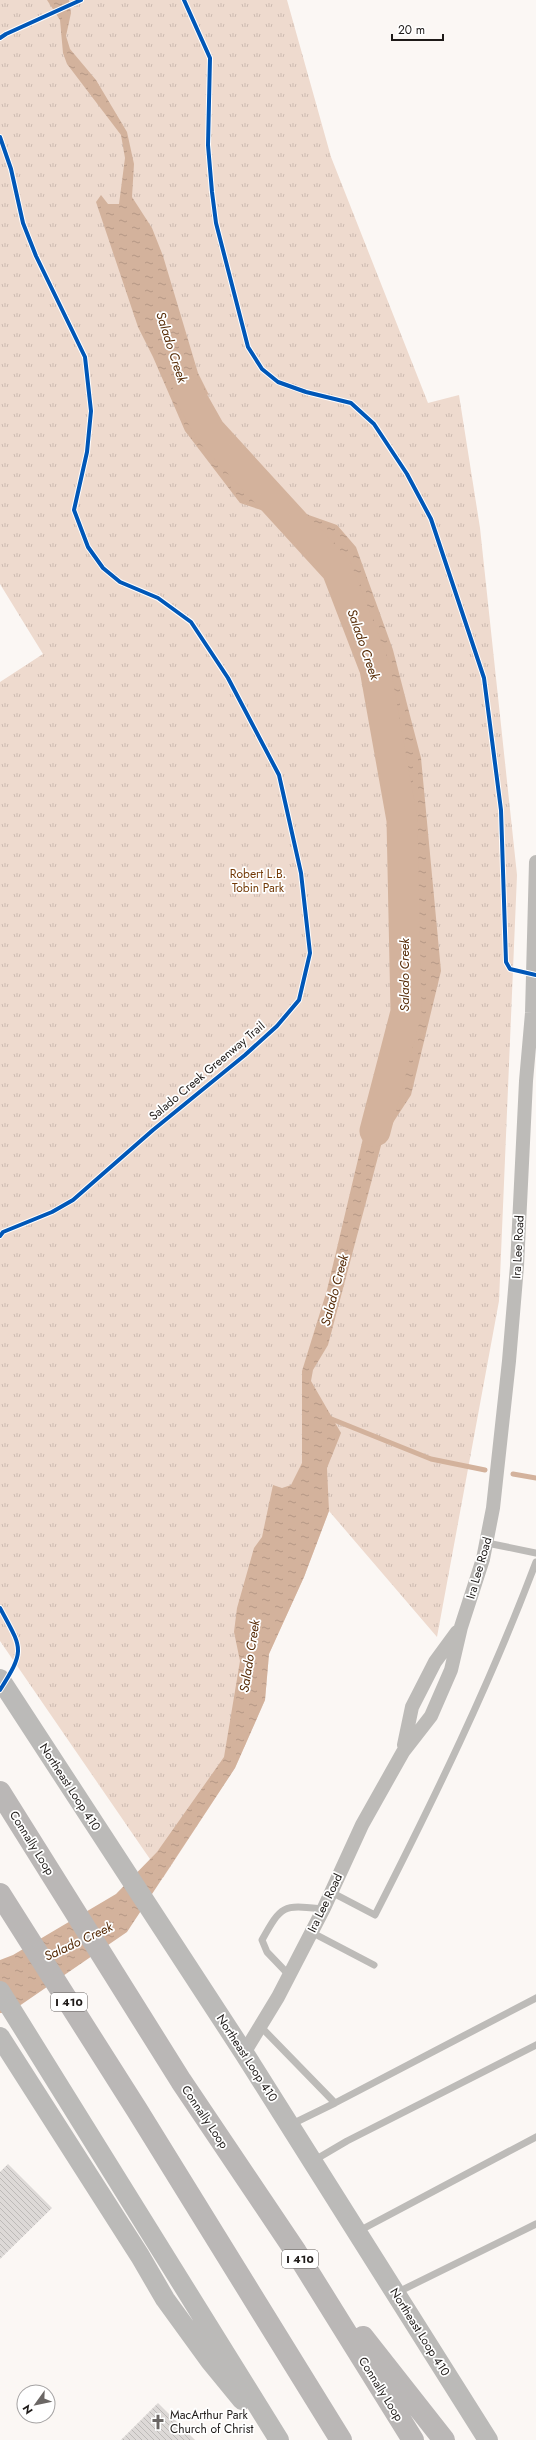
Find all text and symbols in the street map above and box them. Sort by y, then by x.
scale bar [392,16,443,42]
text: 20 m [398,21,425,39]
water label: Salado Creek [151,309,192,385]
water label: Salado Creek [343,606,385,682]
park label: Robert L.B. Tobin Park [230,865,286,897]
water label: Salado Creek [395,938,414,1012]
street label: Salado Creek Greenway Trail [145,1017,269,1125]
street label: Ira Lee Road [507,1215,529,1279]
water label: Salado Creek [316,1252,353,1328]
street label: Ira Lee Road [462,1535,496,1601]
water label: Salado Creek [234,1618,265,1694]
street label: Northeast Loop 410 [35,1740,105,1834]
street label: Connally Loop [5,1807,59,1879]
street label: Ira Lee Road [303,1870,347,1936]
water label: Salado Creek [41,1917,116,1966]
road number: I 410 [51,1993,87,2011]
street label: Northeast Loop 410 [212,2011,282,2105]
street label: Connally Loop [177,2082,233,2152]
road number: I 410 [282,2250,318,2268]
street label: Northeast Loop 410 [386,2284,454,2380]
street label: Connally Loop [354,2353,408,2425]
north arrow [16,2384,56,2424]
text: N [19,2401,37,2417]
place label: MacArthur Park Church of Christ [170,2406,254,2438]
church icon: MacArthur Park Church of Christ [149,2413,167,2431]

